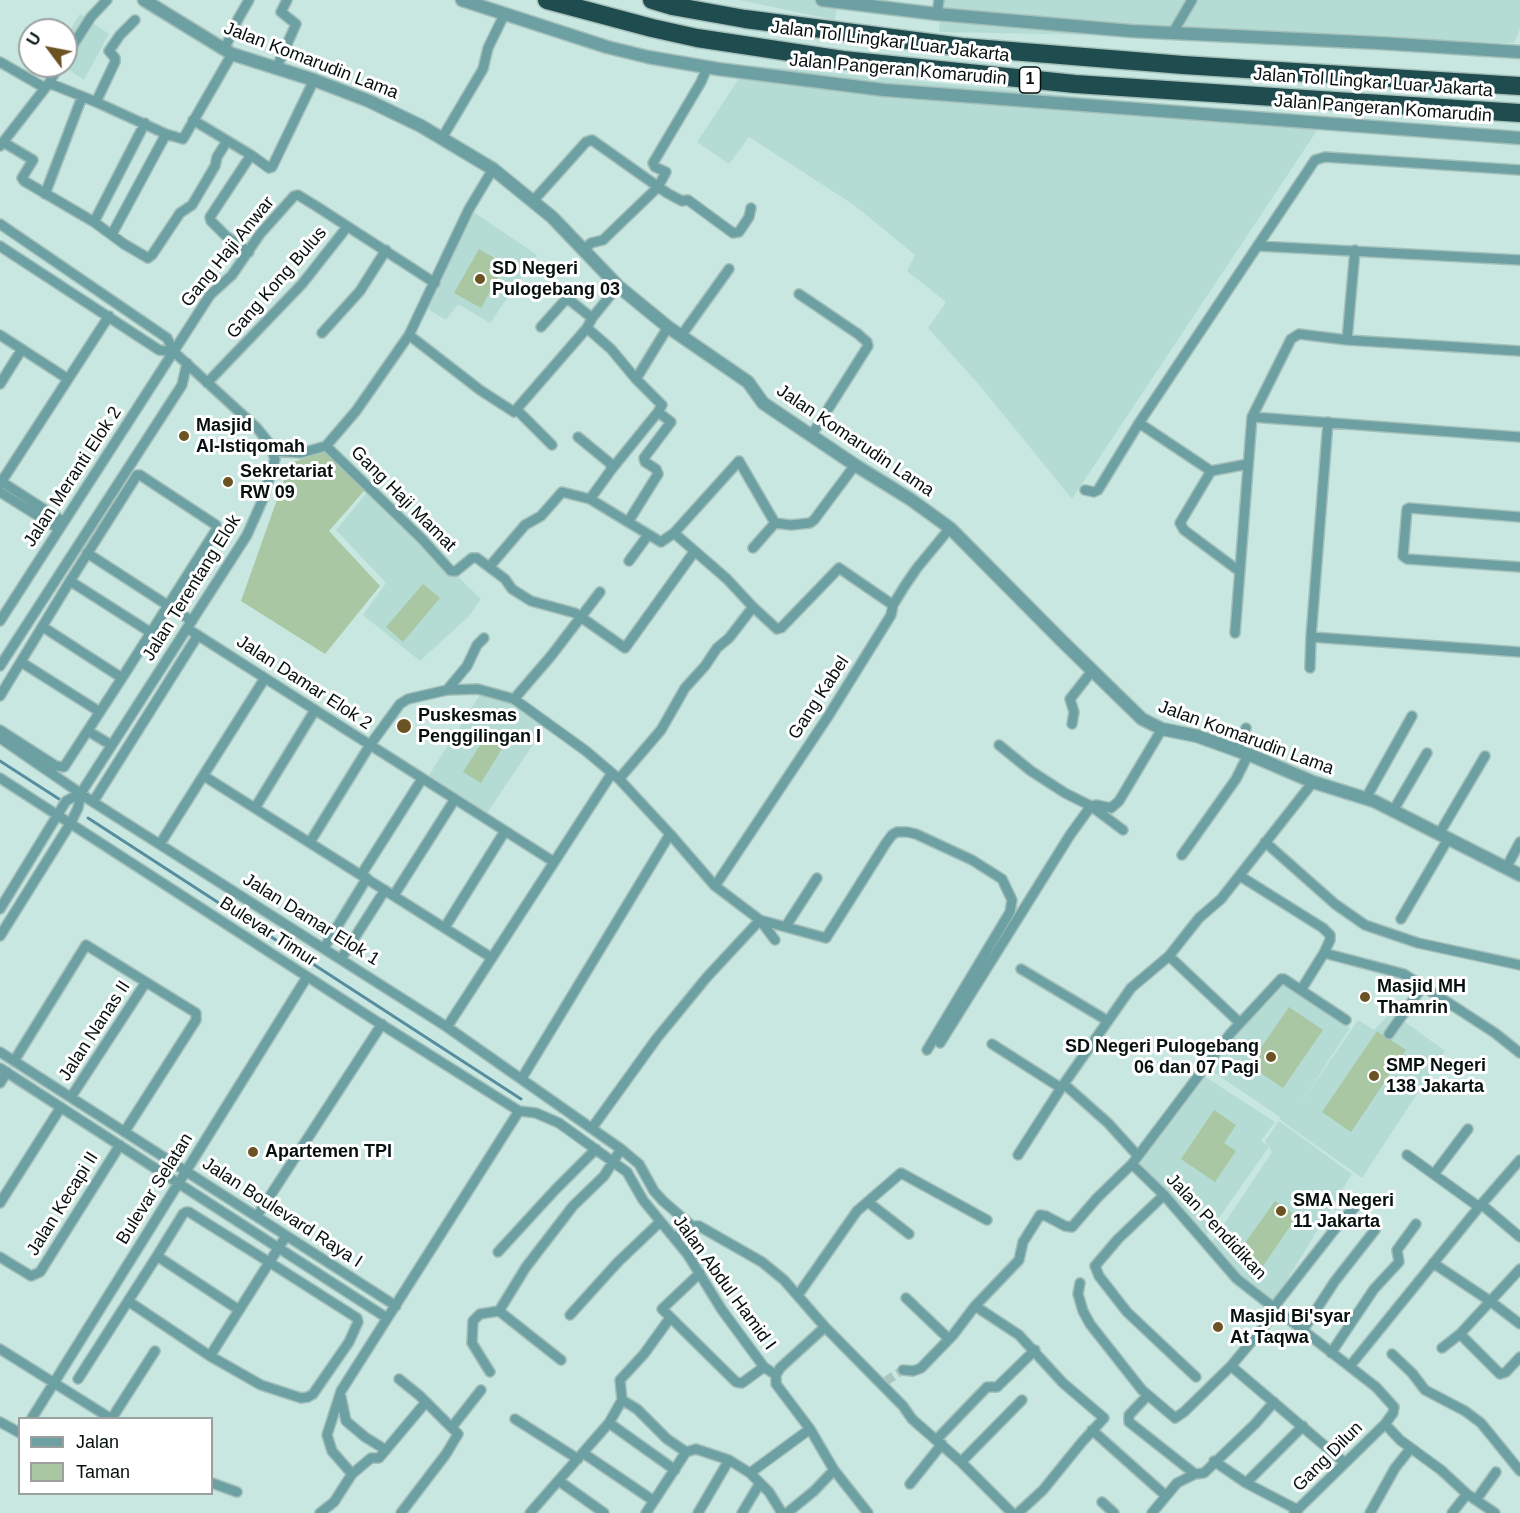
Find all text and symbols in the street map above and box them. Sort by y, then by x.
street label: Jalan Tol Lingkar Luar Jakarta [770,17,1010,67]
north arrow [18,18,78,78]
street label: Jalan Komarudin Lama [221,18,401,104]
text: U [24,30,44,49]
street label: Jalan Pangeran Komarudin [788,50,1008,90]
street label: Jalan Tol Lingkar Luar Jakarta [1252,64,1494,102]
road number: 1 [1020,67,1040,93]
street label: Jalan Pangeran Komarudin [1273,91,1493,127]
street label: Gang Haji Anwar [177,192,279,312]
street label: Gang Kong Bulus [223,223,331,343]
place label: SD Negeri Pulogebang 03 [492,258,620,300]
marker: SD Negeri Pulogebang 03 [473,272,487,286]
street label: Jalan Komarudin Lama [772,380,938,502]
street label: Jalan Meranti Elok 2 [20,403,126,551]
place label: Masjid Al-Istiqomah [196,415,305,458]
marker: Masjid Al-Istiqomah [177,429,191,443]
street label: Gang Haji Mamat [346,442,460,556]
place label: Sekretariat RW 09 [240,461,333,504]
marker: Sekretariat RW 09 [221,475,235,489]
street label: Jalan Terentang Elok [138,511,246,665]
street label: Jalan Damar Elok 2 [232,631,376,735]
street label: Gang Kabel [784,652,854,744]
street label: Jalan Komarudin Lama [1155,696,1337,780]
place label: Puskesmas Penggilingan I [418,705,541,748]
marker: Puskesmas Penggilingan I [395,717,413,735]
street label: Jalan Damar Elok 1 [239,869,383,971]
street label: Bulevar Timur [215,893,321,971]
place label: Masjid MH Thamrin [1377,976,1466,1018]
street label: Jalan Nanas II [55,977,135,1085]
marker: Masjid MH Thamrin [1358,990,1372,1004]
place label: SD Negeri Pulogebang 06 dan 07 Pagi [1065,1036,1259,1078]
marker: SD Negeri Pulogebang 06 dan 07 Pagi [1264,1050,1278,1064]
place label: SMP Negeri 138 Jakarta [1386,1055,1486,1098]
marker: SMP Negeri 138 Jakarta [1367,1069,1381,1083]
street label: Bulevar Selatan [112,1129,198,1249]
place label: Apartemen TPI [265,1141,392,1163]
marker: Apartemen TPI [246,1145,260,1159]
street label: Jalan Kecapi II [23,1148,103,1260]
street label: Jalan Boulevard Raya I [198,1153,366,1273]
street label: Jalan Pendidikan [1161,1169,1271,1285]
place label: SMA Negeri 11 Jakarta [1293,1190,1394,1232]
marker: SMA Negeri 11 Jakarta [1274,1204,1288,1218]
street label: Jalan Abdul Hamid I [668,1211,780,1355]
place label: Masjid Bi'syar At Taqwa [1230,1306,1350,1348]
marker: Masjid Bi'syar At Taqwa [1211,1320,1225,1334]
legend [18,1417,213,1495]
street label: Gang Dilun [1289,1418,1367,1496]
text: Jalan [76,1432,119,1452]
text: Taman [76,1462,130,1482]

